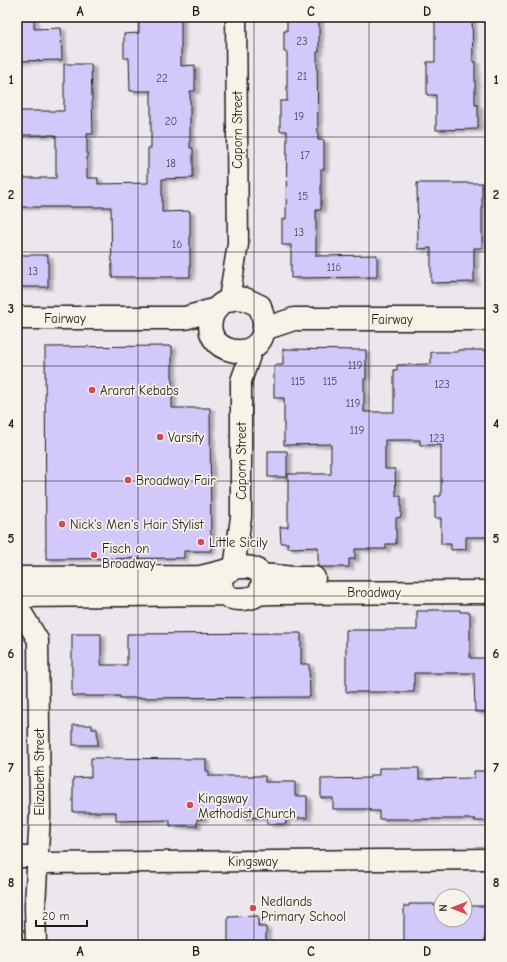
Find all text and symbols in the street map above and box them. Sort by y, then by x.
text: A [76,4,84,19]
text: B [192,4,200,19]
text: C [307,4,315,19]
text: D [423,4,431,19]
house number: 23 [296,35,308,48]
house number: 21 [297,70,307,83]
text: 1 [8,72,14,87]
house number: 22 [156,72,168,85]
text: 1 [493,72,499,87]
street label: Caporn Street [230,90,245,169]
house number: 19 [294,110,304,123]
house number: 20 [165,115,177,128]
house number: 17 [300,149,310,162]
house number: 18 [166,157,176,170]
text: 2 [8,187,14,202]
text: 2 [493,187,499,202]
house number: 15 [298,190,308,203]
house number: 13 [294,226,304,239]
house number: 16 [172,238,182,251]
house number: 116 [327,261,341,274]
house number: 13 [28,265,38,278]
text: 3 [8,301,14,316]
text: 3 [493,301,499,316]
street label: Fairway [44,311,86,326]
street label: Fairway [371,312,413,327]
house number: 119 [348,359,362,372]
house number: 115 [291,375,305,388]
house number: 115 [323,375,337,388]
house number: 123 [434,378,450,391]
place label: Ararat Kebabs [100,383,179,398]
marker: Ararat Kebabs [87,385,97,395]
house number: 119 [346,397,360,410]
text: 4 [8,416,14,431]
text: 4 [493,416,499,431]
street label: Caporn Street [234,421,249,500]
house number: 119 [350,424,364,437]
place label: Varsity [168,430,204,445]
marker: Varsity [155,432,165,442]
house number: 123 [429,432,445,445]
place label: Broadway Fair [136,473,216,488]
marker: Broadway Fair [123,475,133,485]
place label: Nick's Men's Hair Stylist [70,517,205,532]
marker: Nick's Men's Hair Stylist [57,519,67,529]
text: 5 [8,531,15,546]
text: 5 [493,531,500,546]
place label: Little Sicily [209,535,268,550]
marker: Little Sicily [196,537,206,547]
place label: Fisch on Broadway [102,541,156,571]
marker: Fisch on Broadway [89,550,99,560]
street label: Broadway [347,585,401,600]
text: 6 [8,646,15,661]
text: 6 [493,646,500,661]
street label: Elizabeth Street [32,727,47,815]
text: 7 [8,760,14,775]
text: 7 [493,760,499,775]
place label: Kingsway Methodist Church [198,791,296,821]
marker: Kingsway Methodist Church [185,800,195,810]
street label: Kingsway [228,854,278,869]
text: 8 [8,875,14,890]
text: 8 [493,875,499,890]
north arrow [433,888,473,928]
place label: Nedlands Primary School [261,894,346,924]
scale bar [36,902,87,928]
marker: Nedlands Primary School [248,903,258,913]
text: N [437,904,450,912]
text: 20 m [42,909,70,923]
text: A [76,944,84,959]
text: B [192,944,200,959]
text: C [307,944,315,959]
text: D [423,944,431,959]

